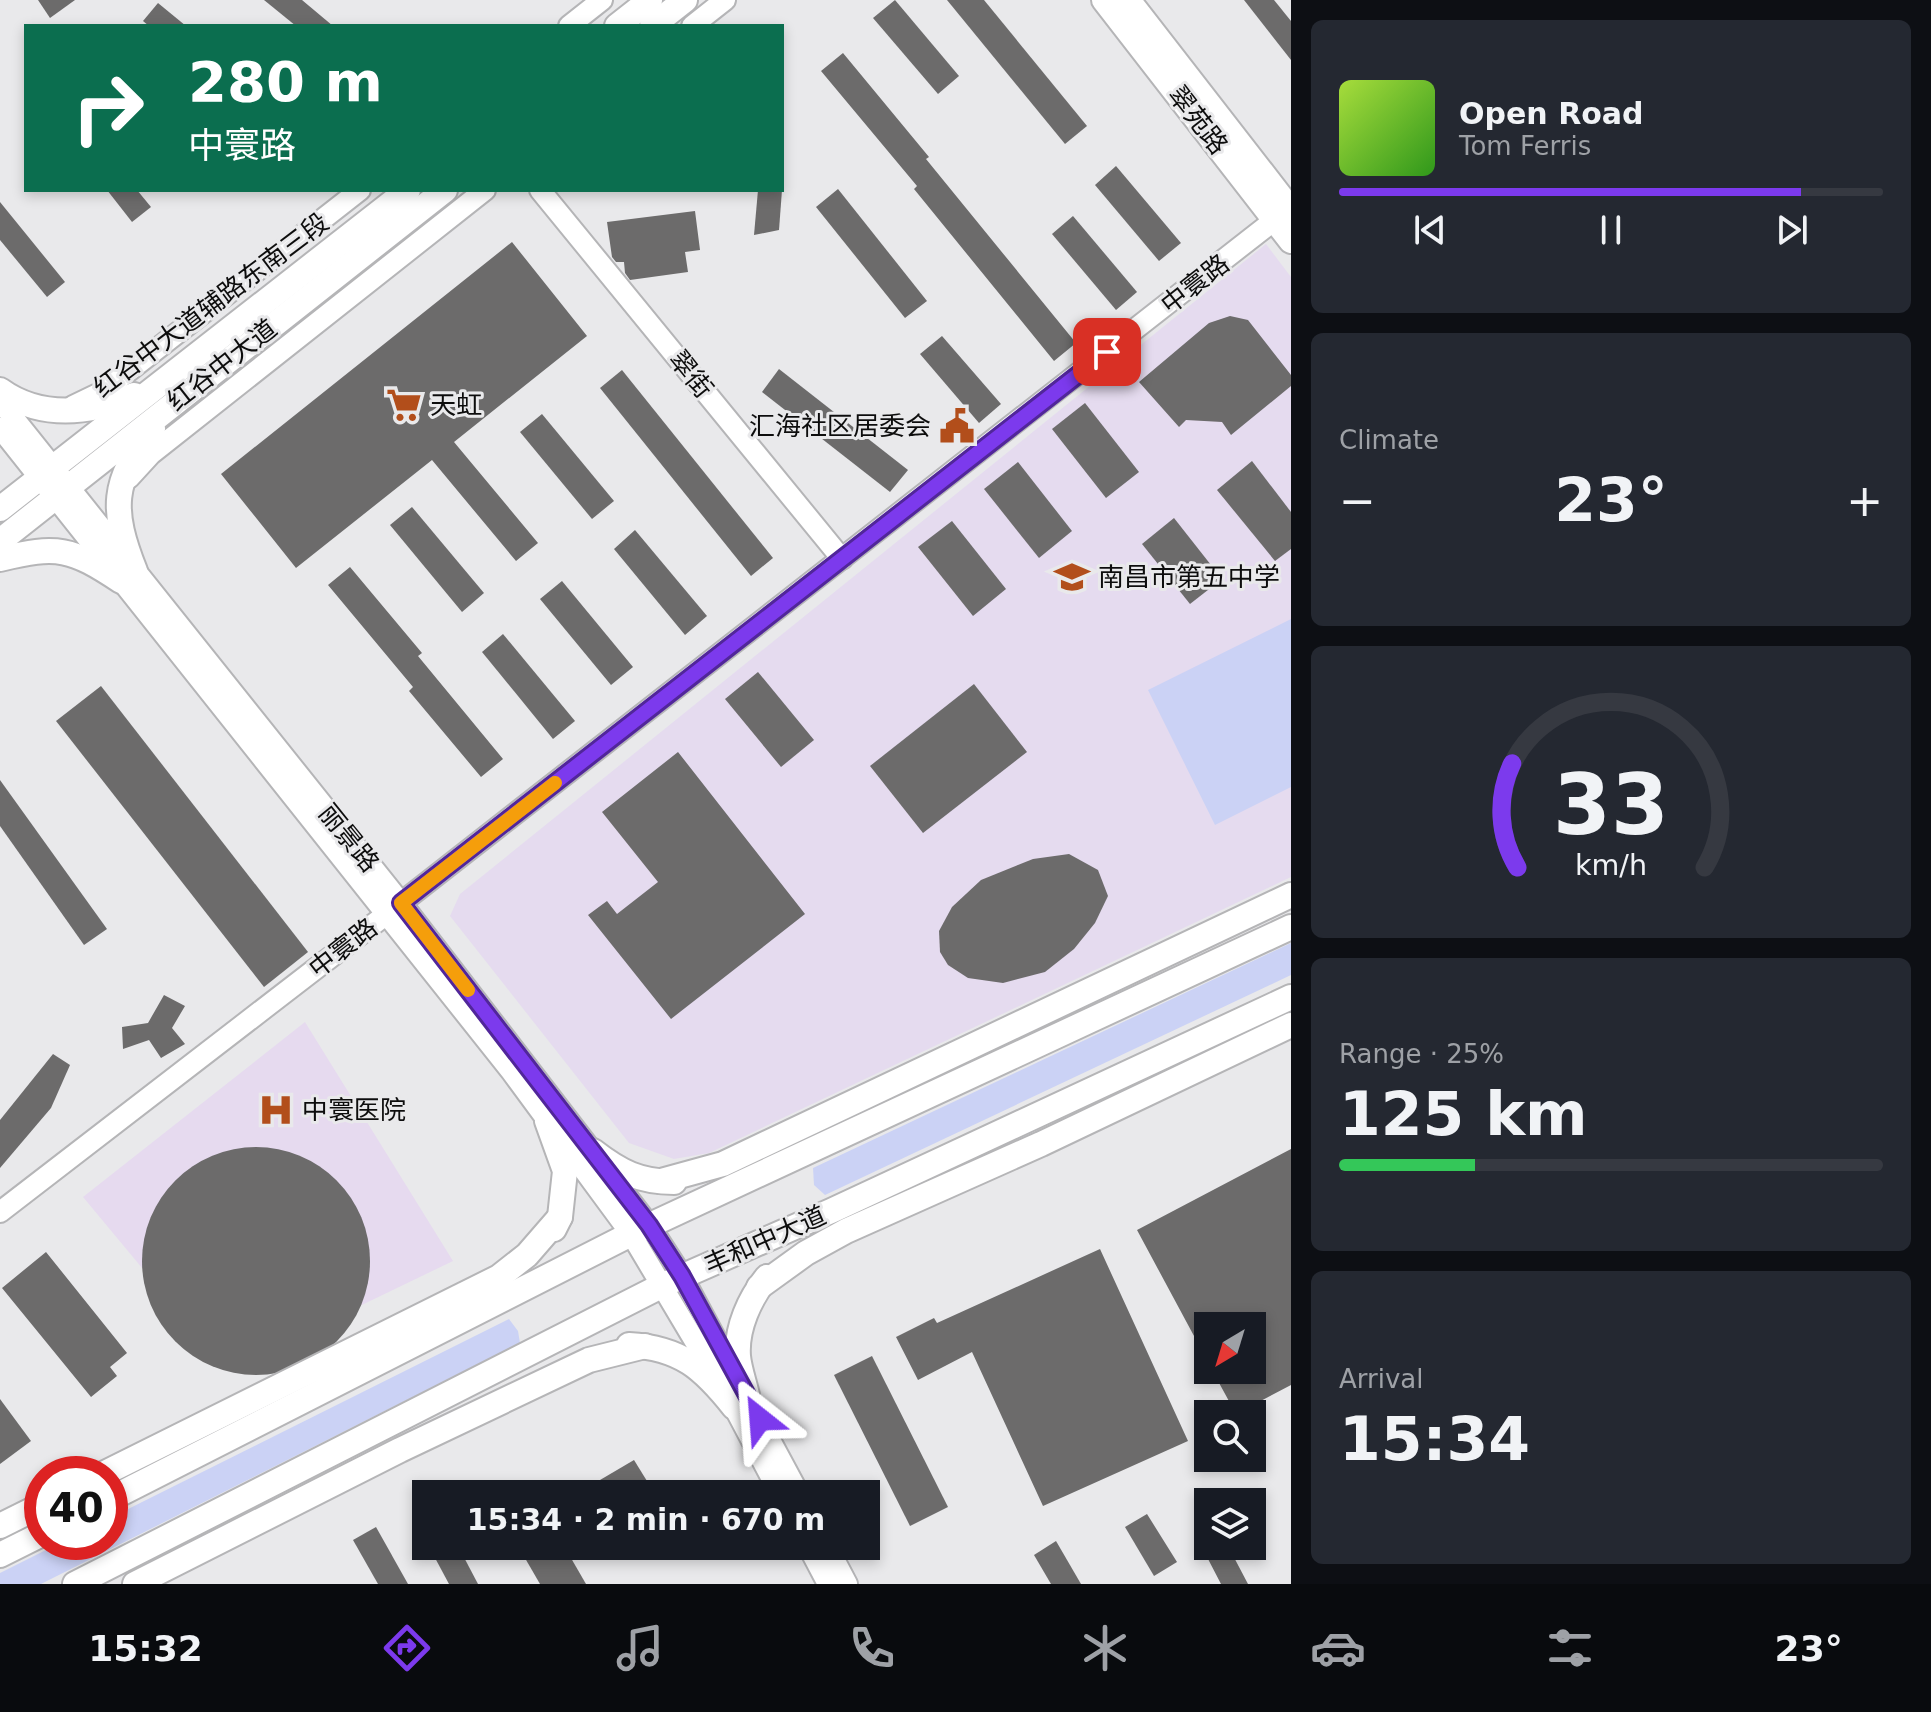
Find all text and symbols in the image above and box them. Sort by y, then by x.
text: 280 m [188,49,383,114]
icon: right [56,56,160,160]
street label: 翠苑路 [1162,80,1234,160]
text: Open Road [1459,96,1644,131]
text: 中寰路 [188,125,296,166]
text: Tom Ferris [1459,131,1591,161]
street label: 红谷中大道辅路东南三段 [87,206,335,404]
icon: previous [1408,208,1452,252]
icon: pause [1589,208,1633,252]
icon: next [1770,208,1814,252]
street label: 中寰路 [1155,248,1235,320]
street label: 红谷中大道 [161,313,283,417]
pin [1073,318,1141,386]
icon: arrive [1085,330,1129,374]
street label: 翠街 [663,344,719,404]
supermarket icon: 天虹 [385,386,423,424]
place label: 天虹 [430,390,482,420]
public building icon: 汇海社区居委会 [938,407,976,445]
place label: 汇海社区居委会 [749,411,931,441]
text: Climate [1339,425,1439,455]
text: 23° [1554,465,1668,535]
text: − [1339,475,1376,526]
text: + [1846,475,1883,526]
school or university icon: 南昌市第五中学 [1053,558,1091,596]
place label: 南昌市第五中学 [1098,562,1280,592]
text: 33 [1553,757,1669,854]
street label: 丽景路 [313,798,385,878]
text: km/h [1575,848,1647,882]
street label: 中寰路 [303,912,383,984]
text: Range · 25% [1339,1039,1504,1069]
text: 125 km [1339,1079,1588,1149]
hospital icon: 中寰医院 [257,1091,295,1129]
place label: 中寰医院 [302,1095,406,1125]
street label: 丰和中大道 [700,1200,830,1280]
north arrow [1194,1312,1266,1384]
map controls [1194,1312,1266,1560]
text: Arrival [1339,1364,1423,1394]
position arrow [718,1377,802,1461]
button: search [1194,1400,1266,1472]
text: 15:34 [1339,1404,1530,1474]
speed limit sign: 40 [24,1456,128,1560]
button: layers [1194,1488,1266,1560]
text: 15:34 · 2 min · 670 m [467,1502,825,1537]
icon: directions [379,1620,435,1676]
icon: music [612,1620,668,1676]
icon: phone [844,1620,900,1676]
icon: climate [1077,1620,1133,1676]
icon: car [1310,1620,1366,1676]
icon: filters [1542,1620,1598,1676]
text: 15:32 [88,1628,203,1669]
text: 23° [1775,1628,1843,1669]

